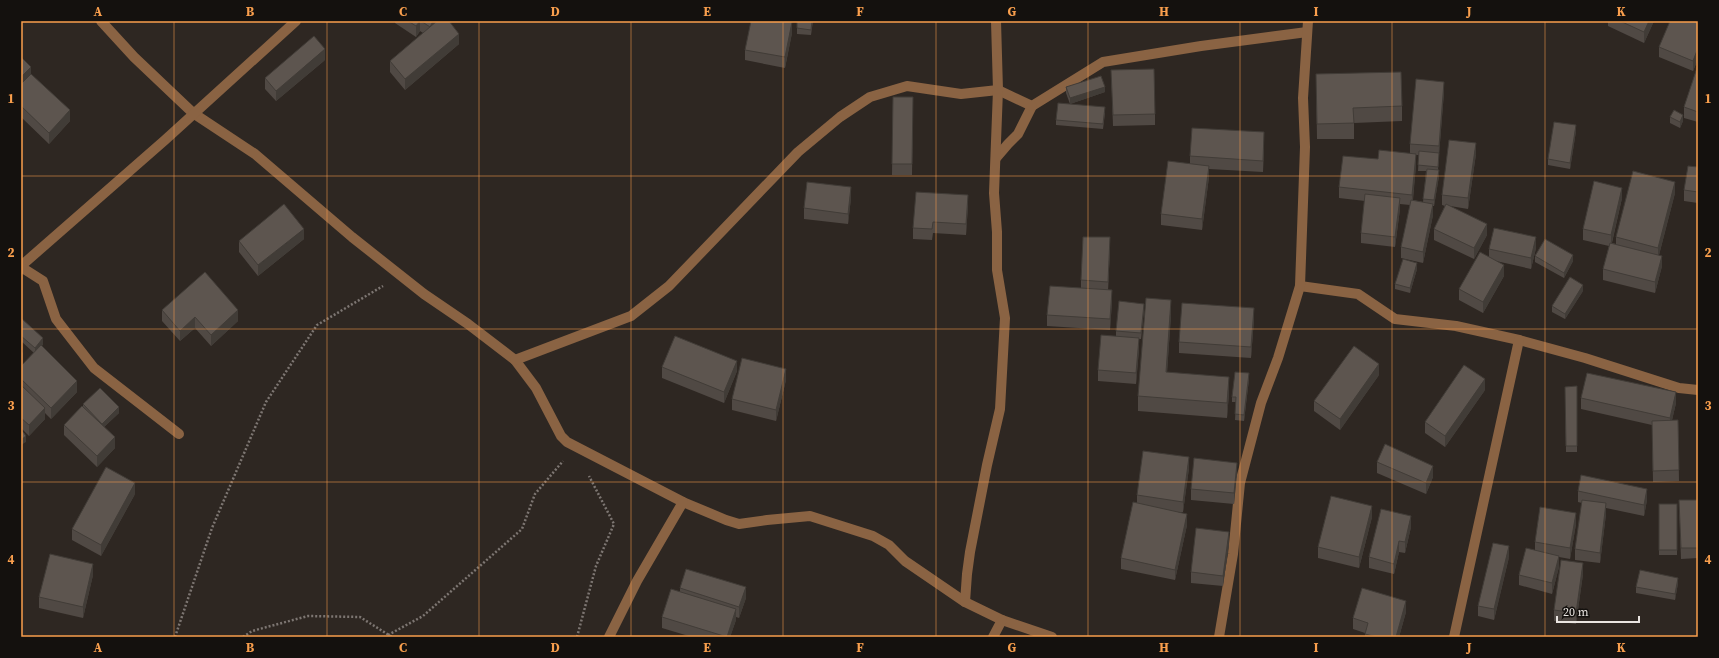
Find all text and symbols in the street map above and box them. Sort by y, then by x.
text: A [94,3,103,20]
text: B [246,3,255,20]
text: C [399,3,407,20]
text: D [550,3,560,20]
text: E [703,3,711,20]
text: F [856,3,864,20]
text: G [1008,3,1017,20]
text: H [1159,3,1169,20]
text: I [1313,3,1319,20]
text: J [1465,3,1472,20]
text: K [1616,3,1626,20]
text: 1 [7,90,15,107]
text: 1 [1704,90,1712,107]
text: 2 [7,244,15,261]
text: 2 [1704,244,1712,261]
text: 3 [7,397,15,414]
text: 3 [1704,397,1712,414]
text: 4 [7,551,15,568]
text: 4 [1704,551,1712,568]
scale bar [1557,598,1639,624]
text: 20 m [1563,604,1589,620]
text: A [94,639,103,656]
text: B [246,639,255,656]
text: C [399,639,407,656]
text: D [550,639,560,656]
text: E [703,639,711,656]
text: F [856,639,864,656]
text: G [1008,639,1017,656]
text: H [1159,639,1169,656]
text: I [1313,639,1319,656]
text: J [1465,639,1472,656]
text: K [1616,639,1626,656]

